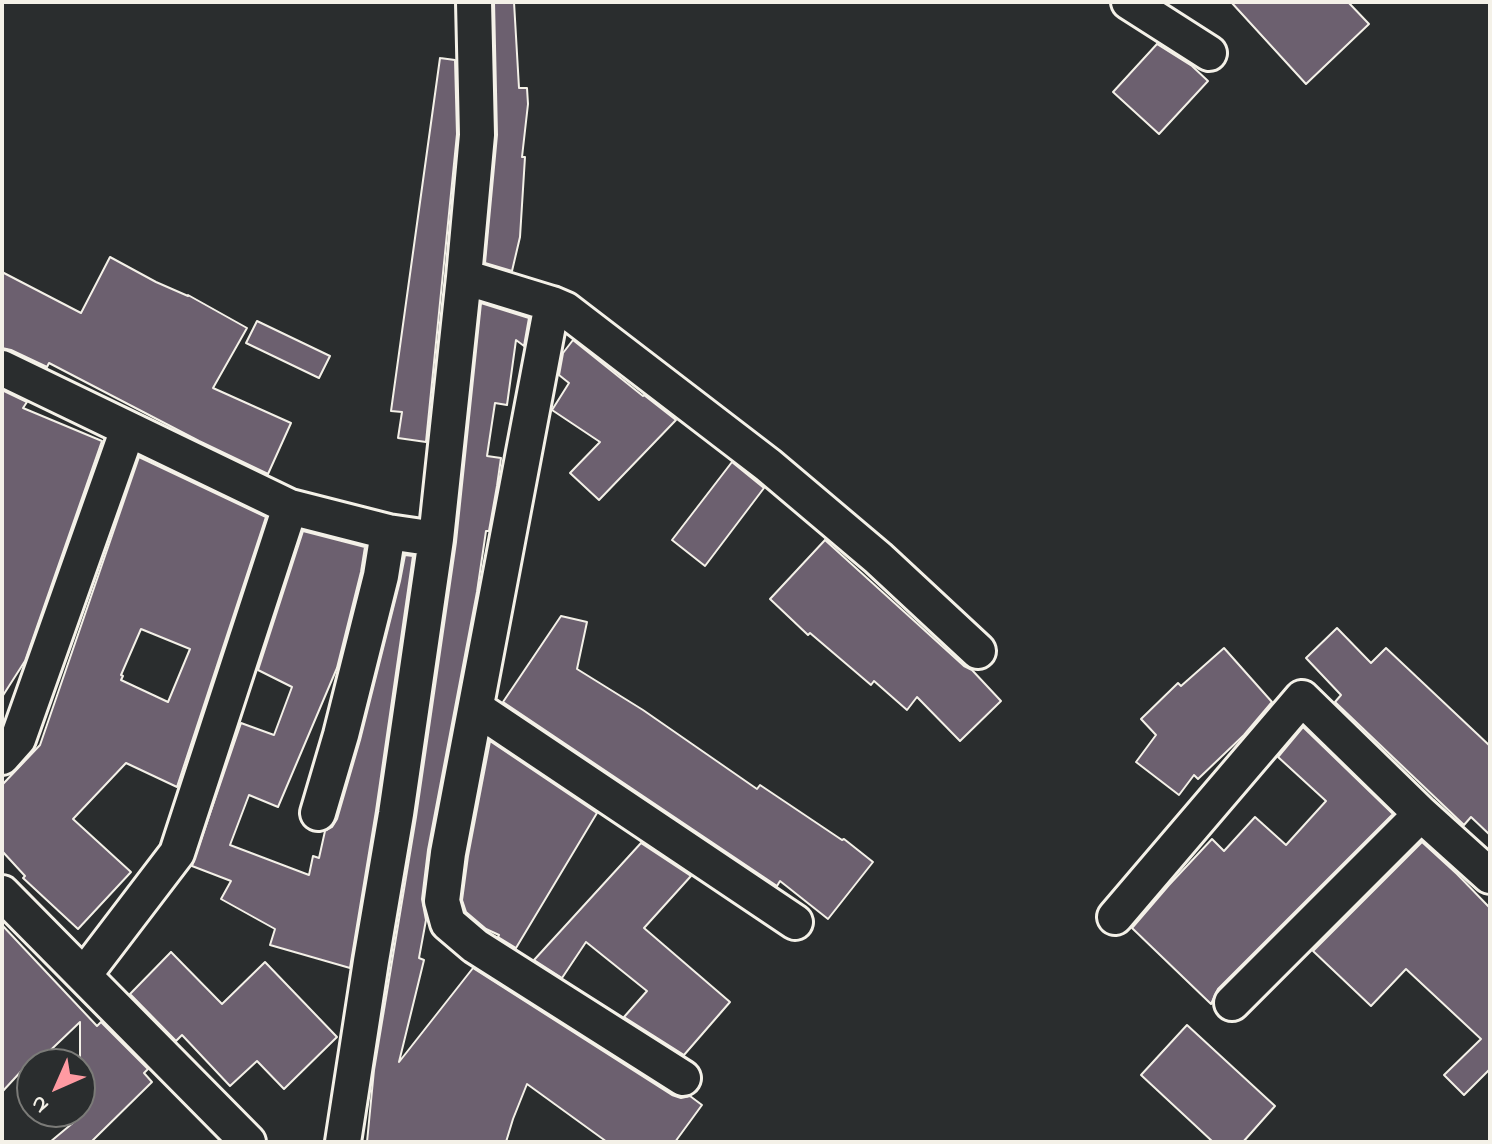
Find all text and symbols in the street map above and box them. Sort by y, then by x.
north arrow [16,1048,96,1128]
text: N [24,1087,57,1120]

